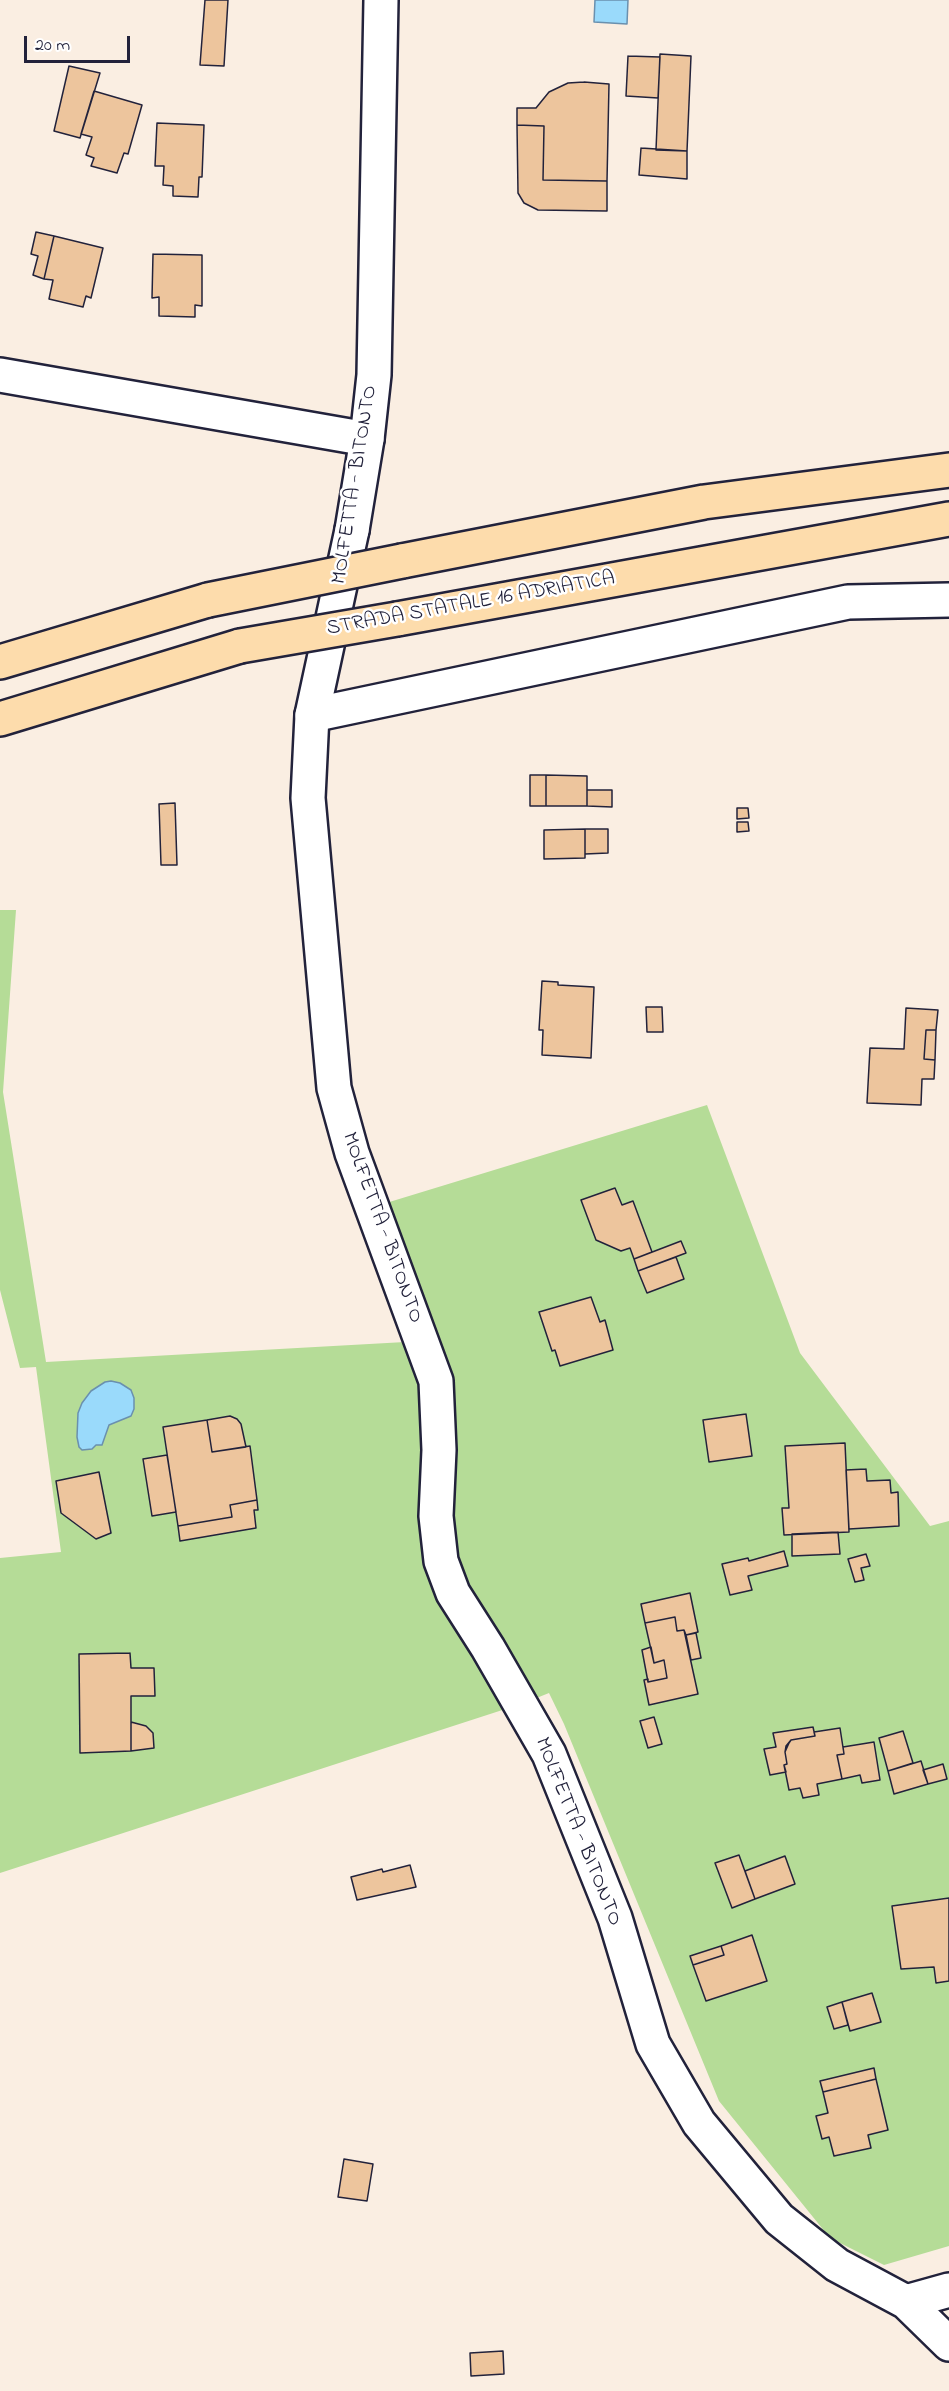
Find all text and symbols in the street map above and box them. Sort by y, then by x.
scale bar [27,24,134,62]
text: 20 m [35,33,70,59]
street label: MOLFETTA - BITONTO [328,384,384,586]
street label: STRADA STATALE 16 ADRIATICA [325,567,617,643]
street label: MOLFETTA - BITONTO [335,1129,427,1327]
street label: MOLFETTA - BITONTO [528,1734,626,1930]

